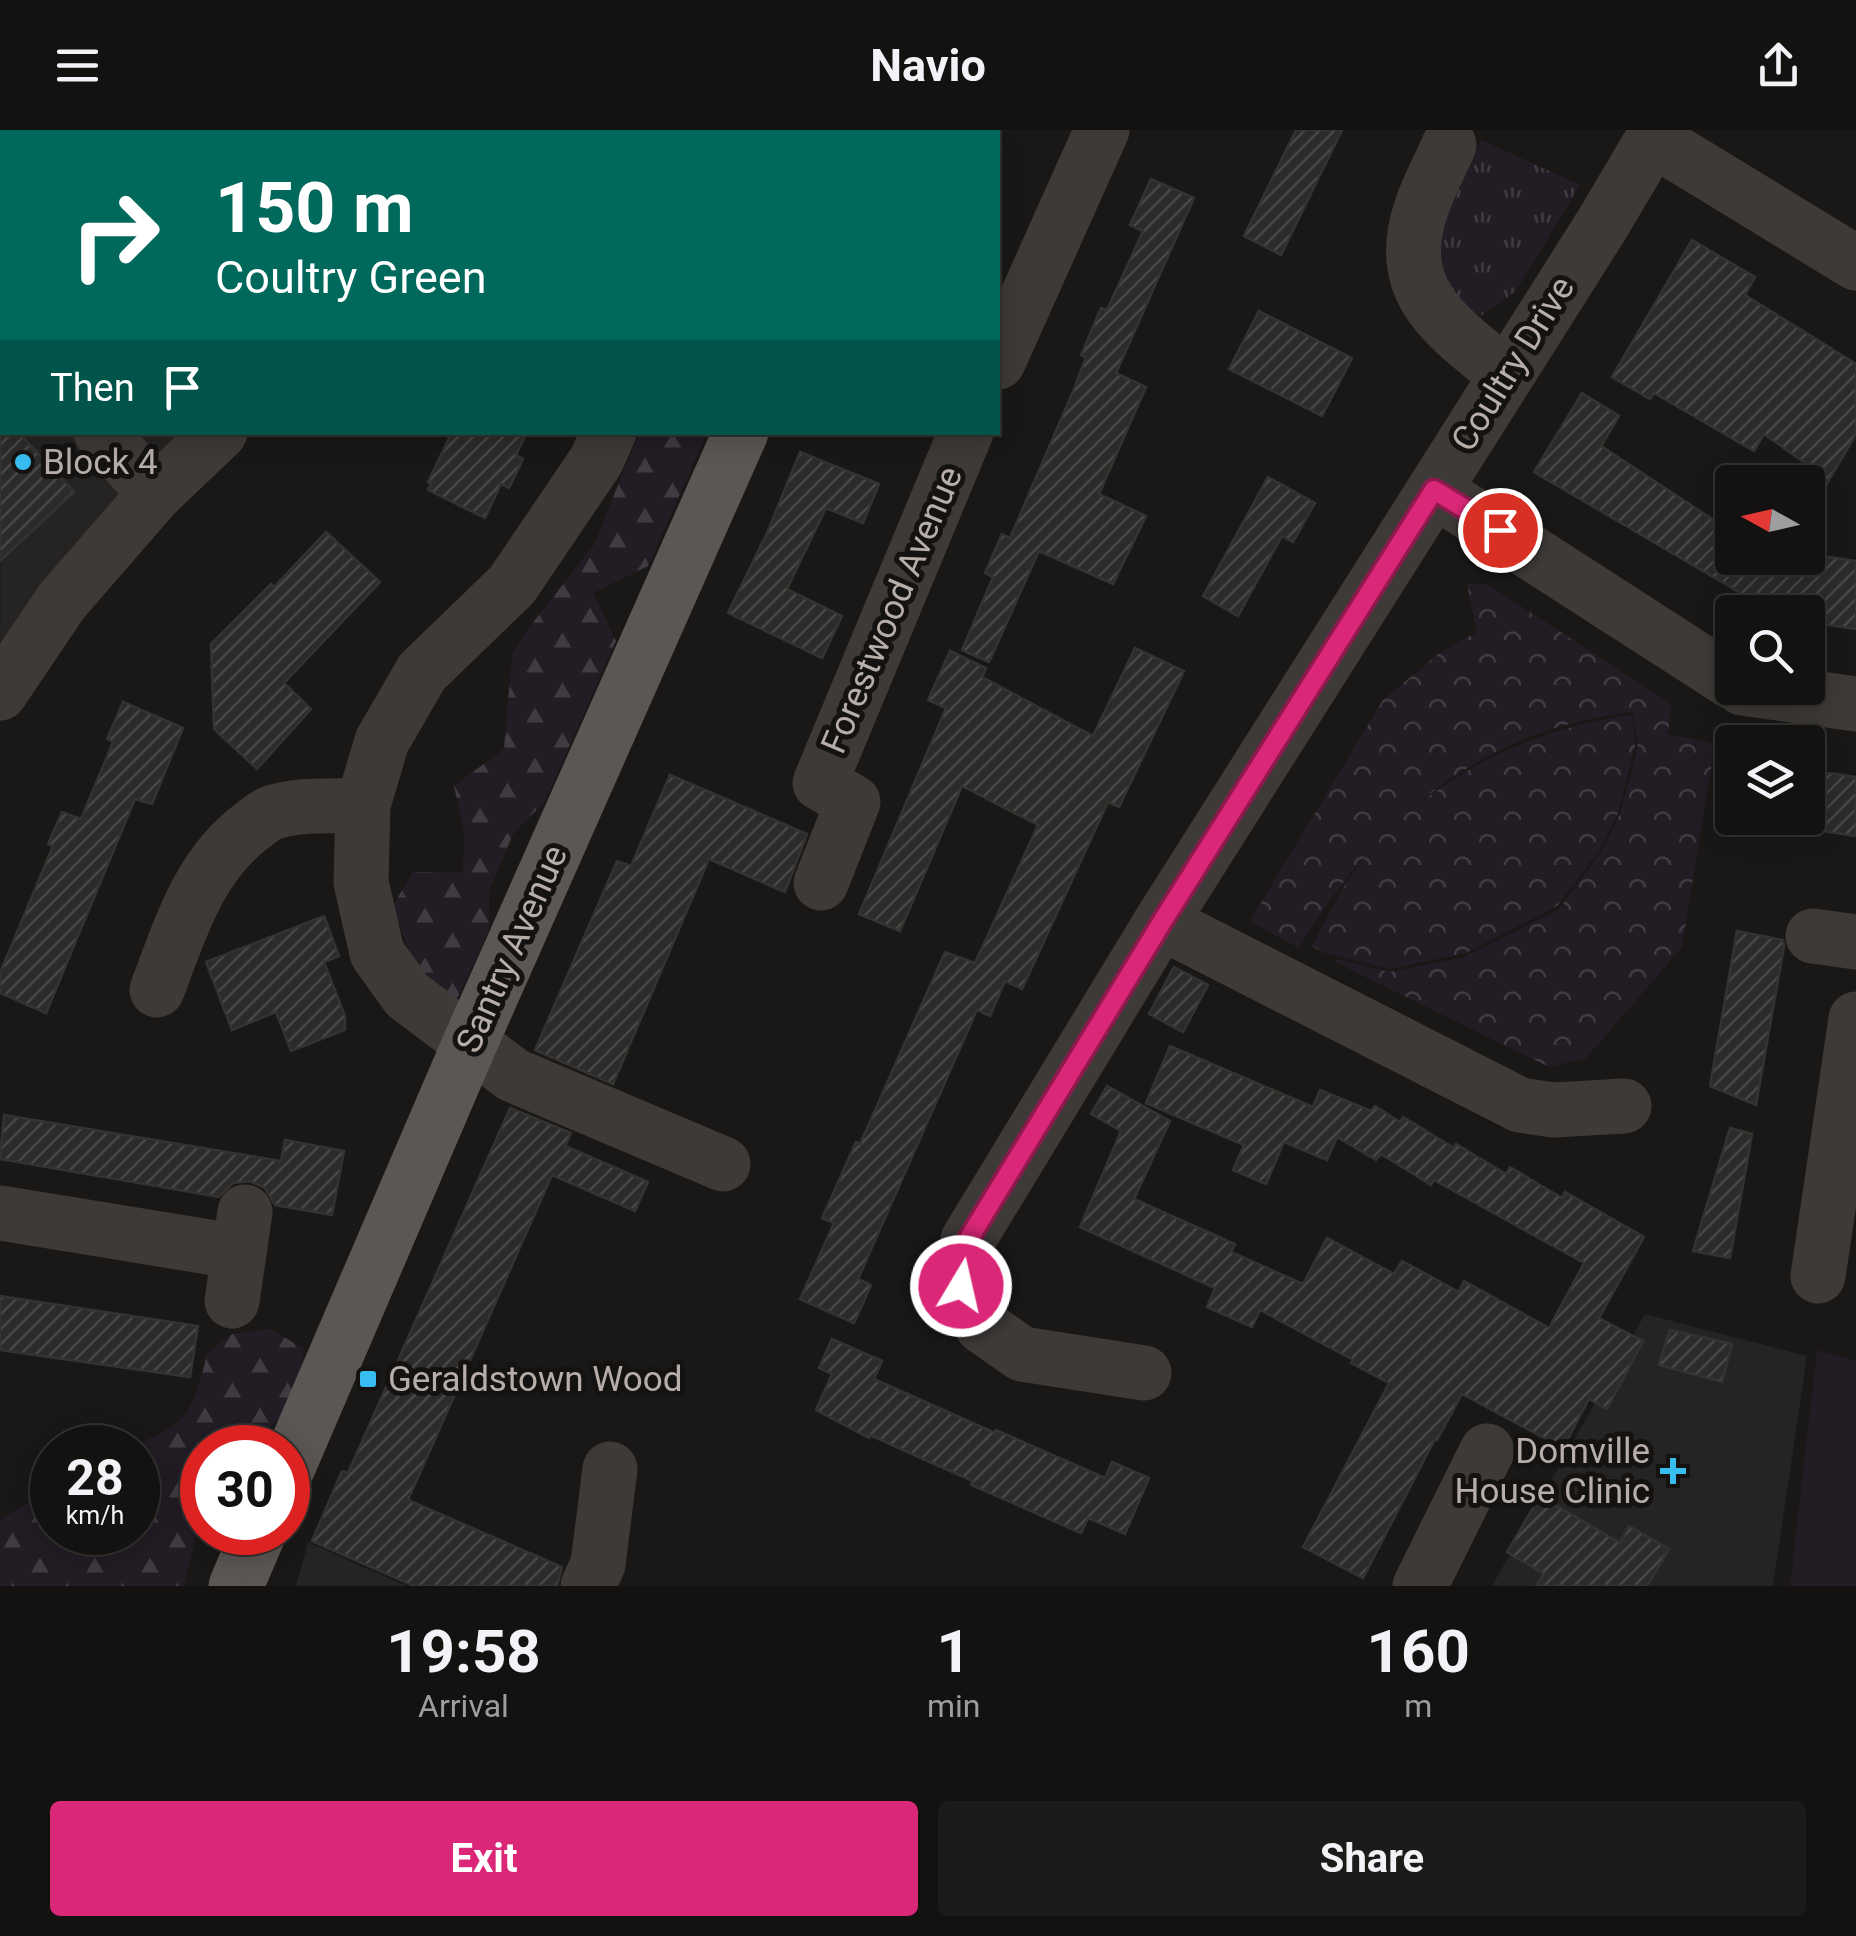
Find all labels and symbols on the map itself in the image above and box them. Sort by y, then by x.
street label: Coultry Drive [1443,269,1583,459]
place label: Block 4 [43,442,158,483]
marker: Block 4 [12,451,34,473]
street label: Forestwood Avenue [813,460,971,760]
north arrow [1715,465,1825,575]
pin [1458,488,1543,573]
street label: Santry Avenue [448,839,576,1059]
position arrow [909,1234,1013,1338]
place label: Geraldstown Wood [388,1359,683,1400]
marker: Geraldstown Wood [357,1368,379,1390]
speed limit sign: 30 [180,1425,310,1555]
place label: Domville House Clinic [1455,1431,1650,1512]
marker: Domville House Clinic [1660,1458,1686,1484]

